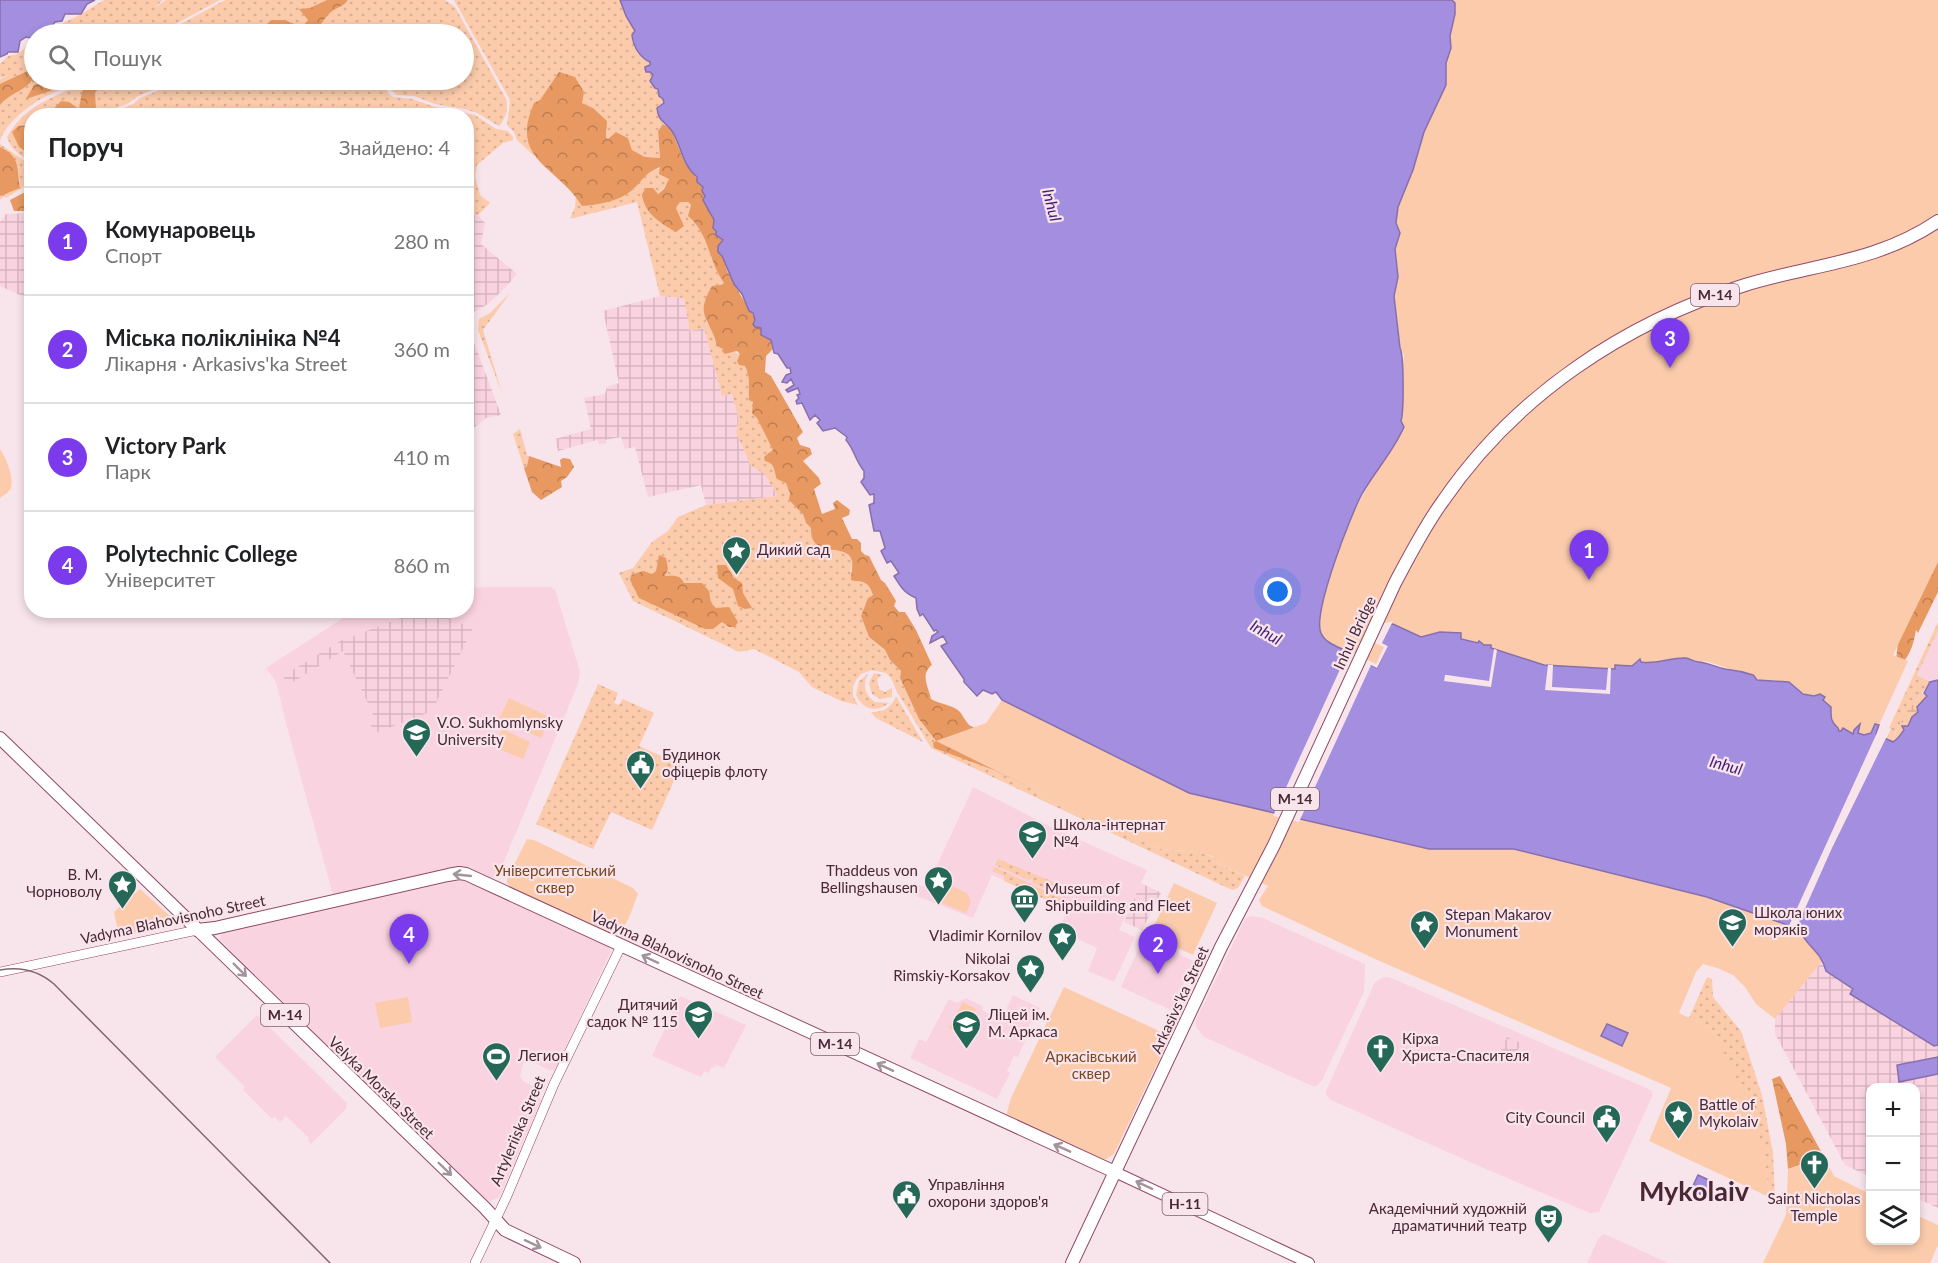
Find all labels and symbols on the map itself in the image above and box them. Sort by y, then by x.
water label: Inhul [1039,186,1066,224]
road number: М-14 [1691,284,1739,306]
pin: 3 [1650,318,1690,368]
pin: 1 [1570,530,1608,580]
place icon: Дикий сад [720,534,752,576]
place label: Дикий сад [757,540,830,558]
your location [1263,577,1292,606]
street label: Inhul Bridge [1329,593,1379,672]
water label: Inhul [1247,615,1286,648]
place label: V.O. Sukhomlynsky University [437,713,563,748]
school or university icon: V.O. Sukhomlynsky University [400,716,432,758]
place label: Будинок офіцерів флоту [662,745,768,780]
public building icon: Будинок офіцерів флоту [625,748,657,790]
water label: Inhul [1708,751,1745,778]
road number: М-14 [1271,788,1319,810]
place label: Школа-інтернат №4 [1053,815,1166,850]
school or university icon: Школа-інтернат №4 [1016,818,1048,860]
park label: Університетський сквер [494,861,616,896]
place label: Thaddeus von Bellingshausen [820,861,918,896]
place icon: Thaddeus von Bellingshausen [923,864,955,906]
place label: В. М. Чорноволу [26,865,102,900]
place icon: В. М. Чорноволу [107,868,139,910]
one-way arrow [453,869,473,880]
place label: Museum of Shipbuilding and Fleet [1045,879,1191,914]
museum icon: Museum of Shipbuilding and Fleet [1008,882,1040,924]
street label: Vadyma Blahovisnoho Street [79,891,267,947]
place label: Школа юних моряків [1754,903,1843,938]
place label: Stepan Makarov Monument [1445,905,1552,940]
street label: Vadyma Blahovisnoho Street [588,906,767,1002]
school or university icon: Школа юних моряків [1717,906,1749,948]
place icon: Stepan Makarov Monument [1408,908,1440,950]
pin: 4 [390,914,428,964]
place icon: Vladimir Kornilov [1047,920,1079,962]
pin: 2 [1138,924,1178,974]
place label: Vladimir Kornilov [929,926,1042,944]
street label: Arkasivs'ka Street [1146,943,1212,1056]
place label: Nikolai Rimskiy-Korsakov [893,949,1010,984]
place icon: Nikolai Rimskiy-Korsakov [1015,952,1047,994]
one-way arrow [642,953,660,965]
one-way arrow [232,962,247,977]
place label: Дитячий садок № 115 [587,995,678,1030]
school or university icon: Дитячий садок № 115 [683,998,715,1040]
road number: М-14 [261,1004,309,1026]
place label: Ліцей ім. М. Аркаса [987,1005,1058,1040]
school or university icon: Ліцей ім. М. Аркаса [951,1008,983,1050]
place label: Кірха Христа-Спасителя [1402,1029,1529,1064]
street label: Velyka Morska Street [325,1032,439,1143]
church icon: Кірха Христа-Спасителя [1365,1032,1397,1074]
road number: М-14 [811,1033,859,1055]
sports icon: Легион [481,1040,513,1082]
place label: Легион [517,1046,568,1064]
park label: Аркасівський сквер [1045,1047,1137,1082]
one-way arrow [876,1061,894,1073]
street label: Artyleriiska Street [486,1072,549,1188]
place label: Battle of Mykolaiv [1699,1095,1759,1130]
place icon: Battle of Mykolaiv [1662,1098,1694,1140]
public building icon: City Council [1590,1102,1622,1144]
place label: City Council [1505,1108,1585,1126]
one-way arrow [1053,1142,1071,1154]
church icon: Saint Nicholas Temple [1798,1148,1830,1190]
one-way arrow [437,1162,452,1177]
district label: Mykolaiv [1639,1174,1750,1207]
place label: Управління охорони здоров'я [928,1175,1048,1210]
public building icon: Управління охорони здоров'я [891,1178,923,1220]
one-way arrow [1135,1179,1153,1191]
place label: Saint Nicholas Temple [1767,1189,1861,1224]
road number: Н-11 [1162,1193,1208,1215]
place label: Академічний художній драматичний театр [1369,1199,1527,1234]
theatre icon: Академічний художній драматичний театр [1532,1202,1564,1244]
one-way arrow [524,1239,542,1250]

